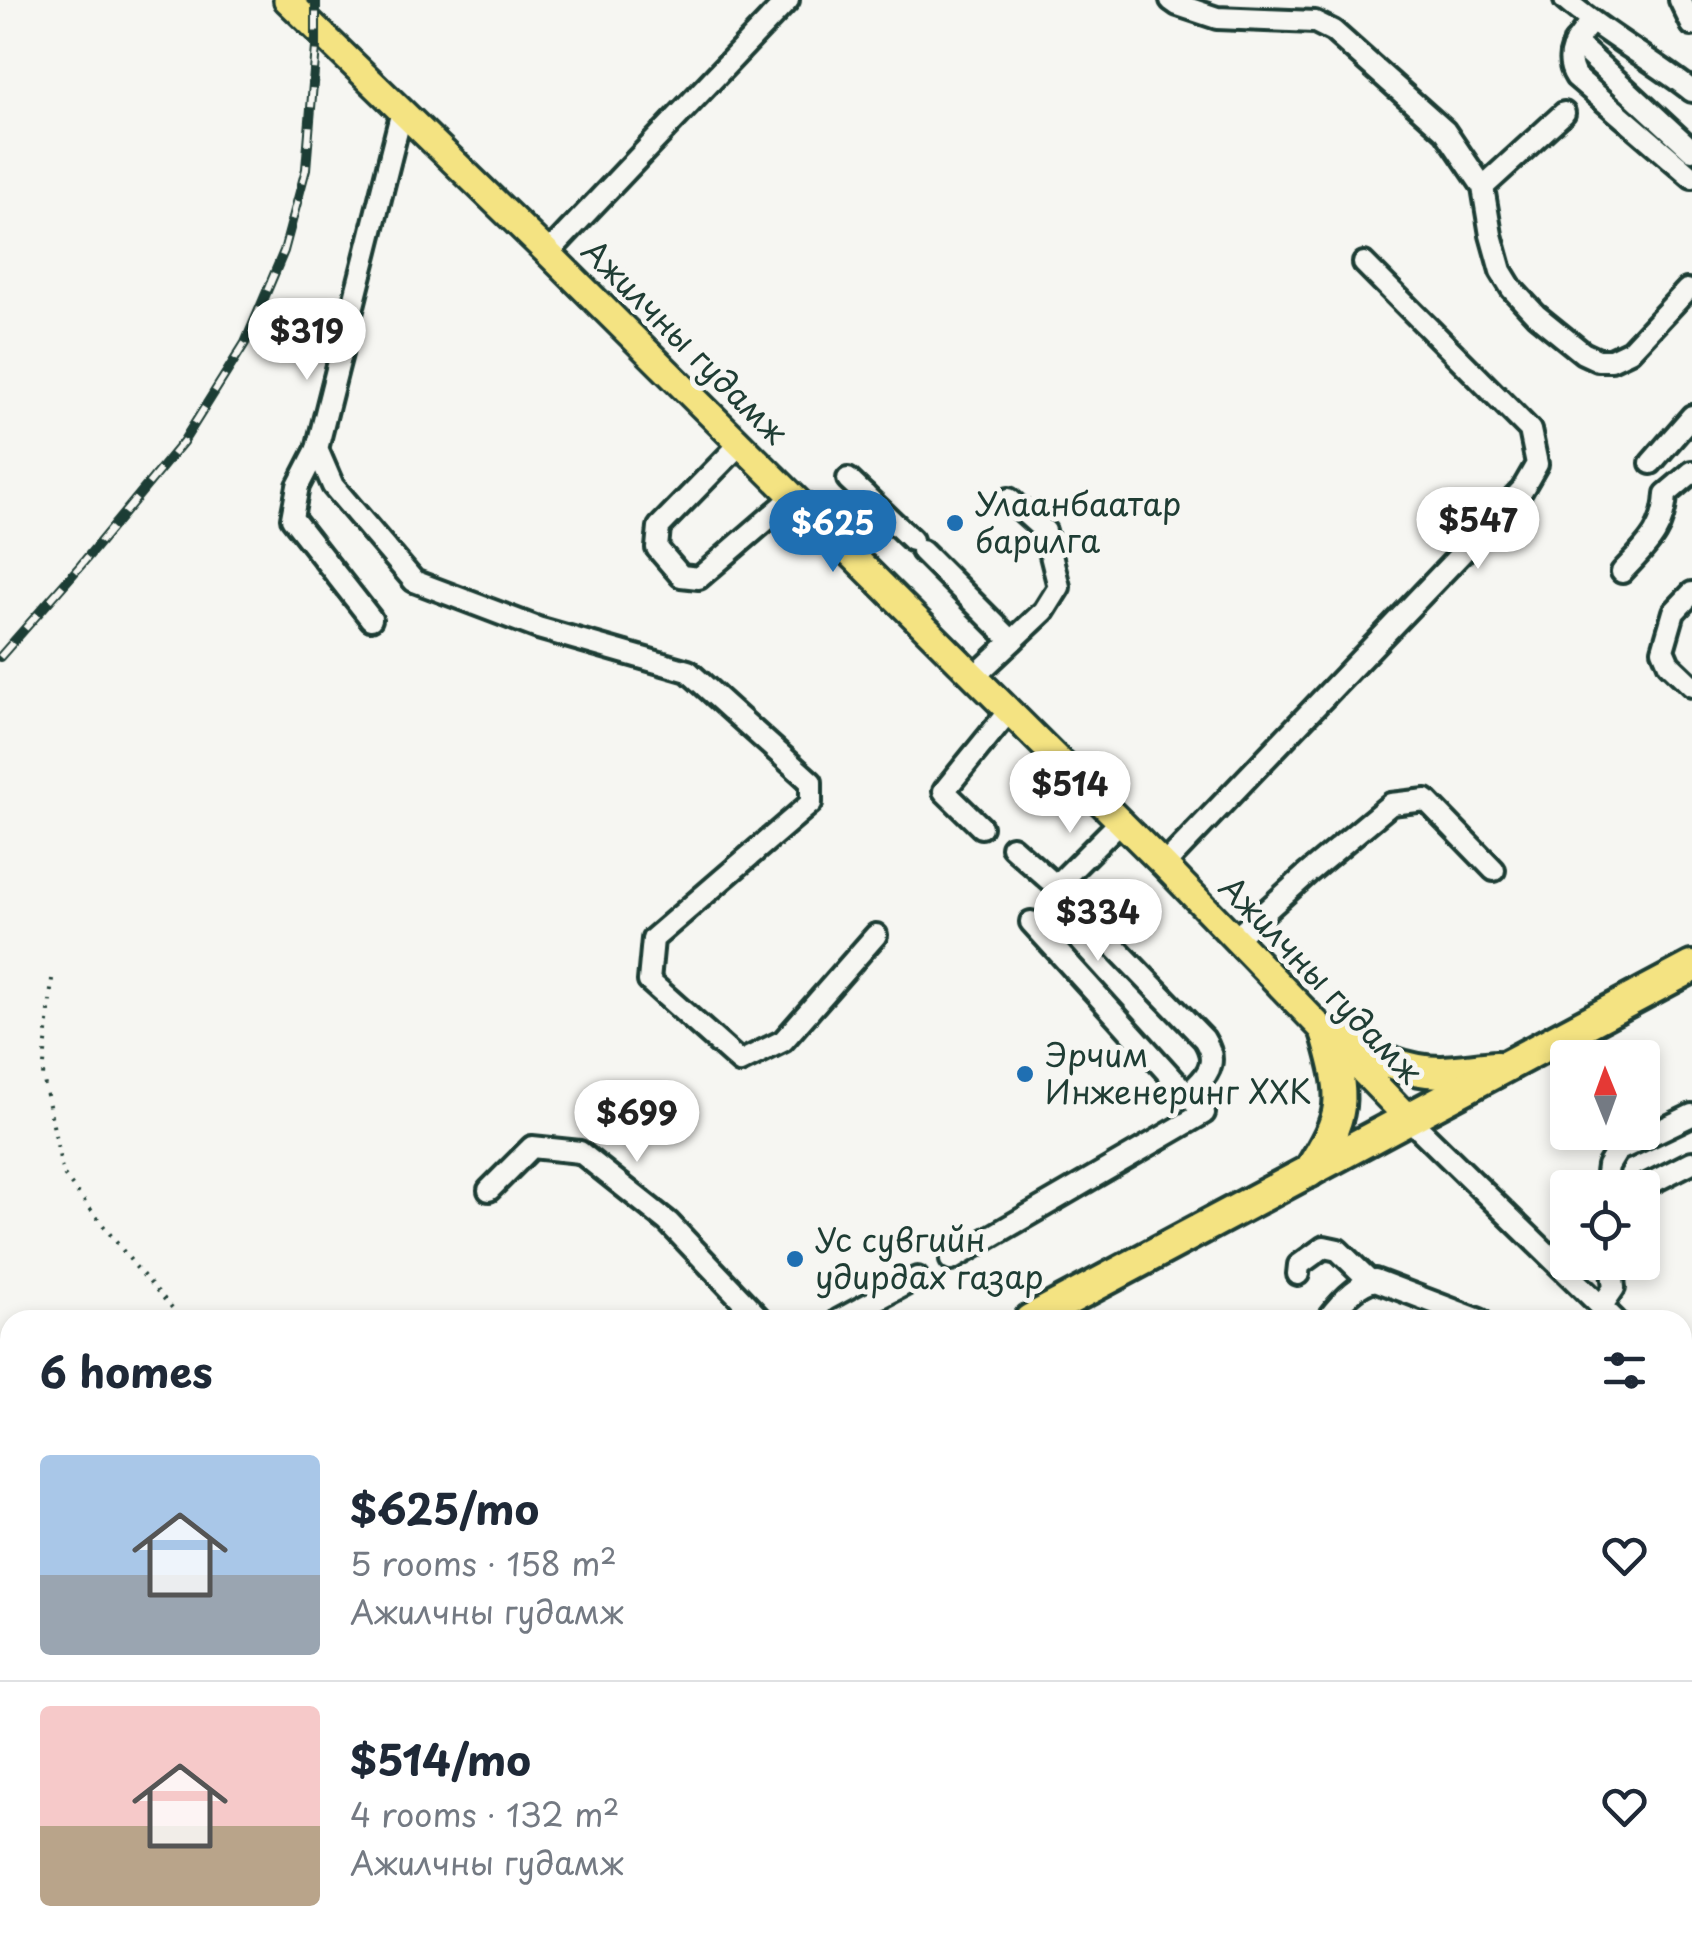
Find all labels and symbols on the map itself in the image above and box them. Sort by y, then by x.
street label: Ажилчны гудамж [572,227,800,455]
pin: $319 [248,298,366,383]
place label: Улаанбаатар барилга [975,479,1181,564]
pin: $547 [1419,487,1537,572]
pin: $625 [774,490,892,575]
marker: Улаанбаатар барилга [944,512,966,534]
pin: $514 [1011,751,1129,836]
street label: Ажилчны гудамж [1209,864,1434,1094]
pin: $334 [1039,879,1157,964]
place label: Эрчим Инженеринг ХХК [1045,1030,1312,1115]
north arrow [1550,1040,1660,1150]
marker: Эрчим Инженеринг ХХК [1014,1063,1036,1085]
pin: $699 [578,1080,696,1165]
place label: Ус сувгийн удирдах газар [815,1215,1043,1300]
marker: Ус сувгийн удирдах газар [784,1248,806,1270]

